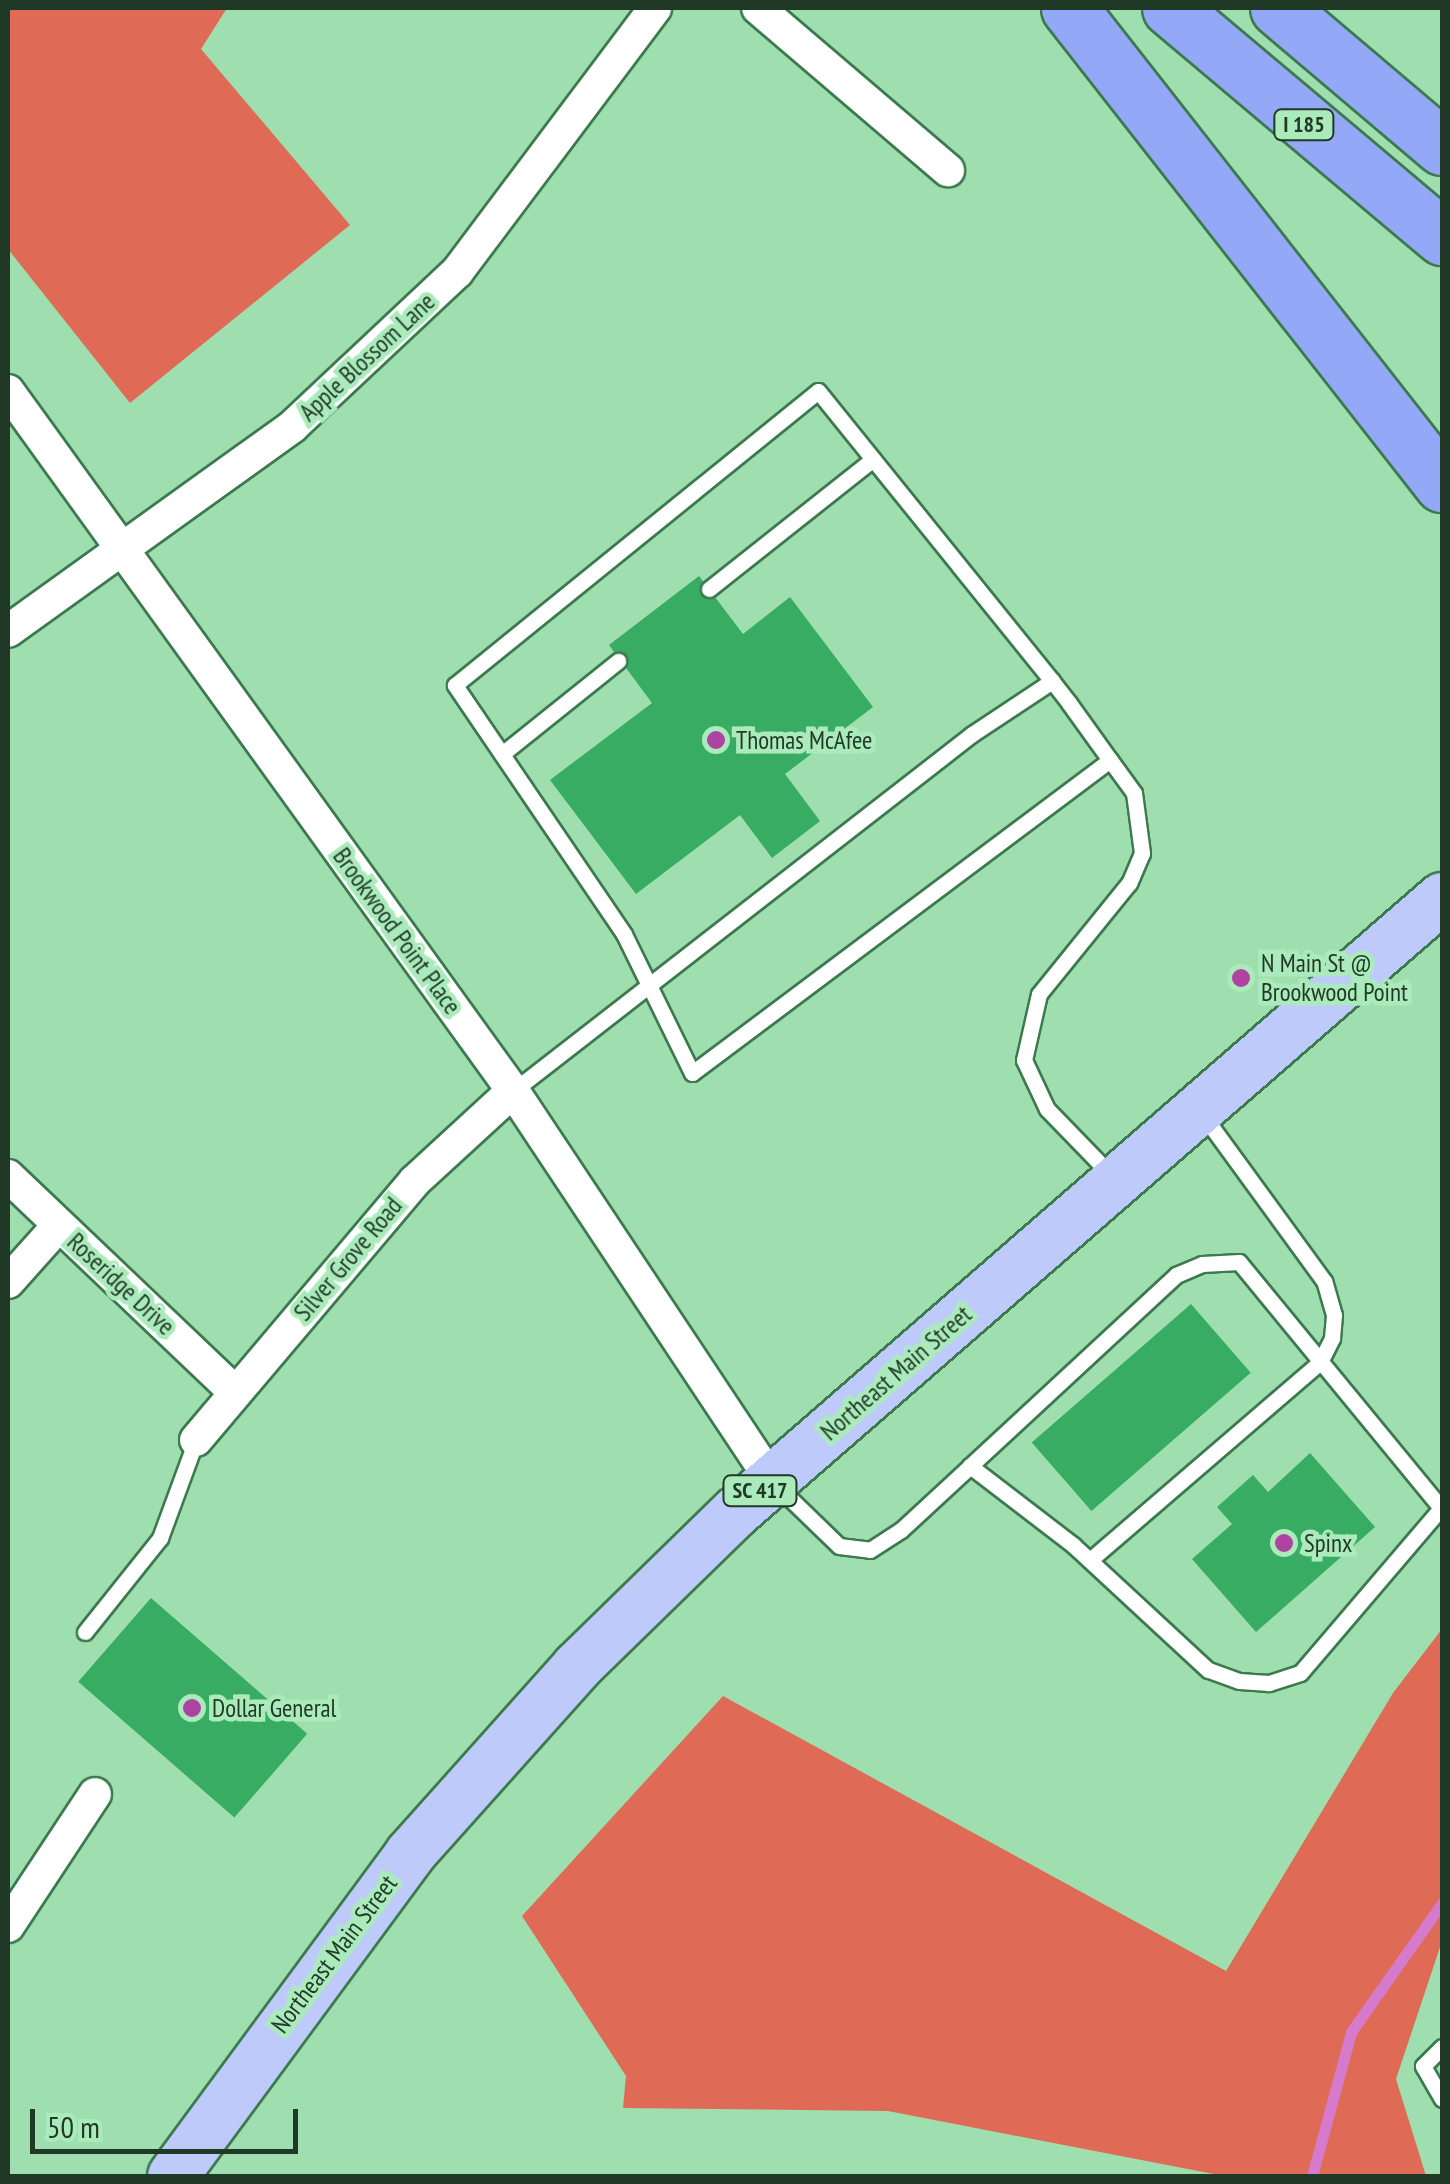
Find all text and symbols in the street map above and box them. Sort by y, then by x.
road number: I 185 [1272,108,1336,142]
street label: Apple Blossom Lane [293,287,441,427]
place label: Thomas McAfee [736,725,872,755]
marker: Thomas McAfee [705,729,727,751]
street label: Brookwood Point Place [327,842,467,1020]
place label: N Main St @ Brookwood Point [1261,949,1408,1008]
marker: N Main St @ Brookwood Point [1230,967,1252,989]
street label: Silver Grove Road [288,1191,408,1327]
street label: Roseridge Drive [61,1227,181,1341]
street label: Northeast Main Street [814,1299,978,1447]
road number: SC 417 [720,1474,800,1508]
place label: Spinx [1304,1528,1352,1558]
marker: Spinx [1273,1532,1295,1554]
place label: Dollar General [212,1693,336,1723]
marker: Dollar General [181,1697,203,1719]
street label: Northeast Main Street [265,1869,403,2039]
scale bar [35,2089,302,2151]
text: 50 m [47,2107,100,2146]

